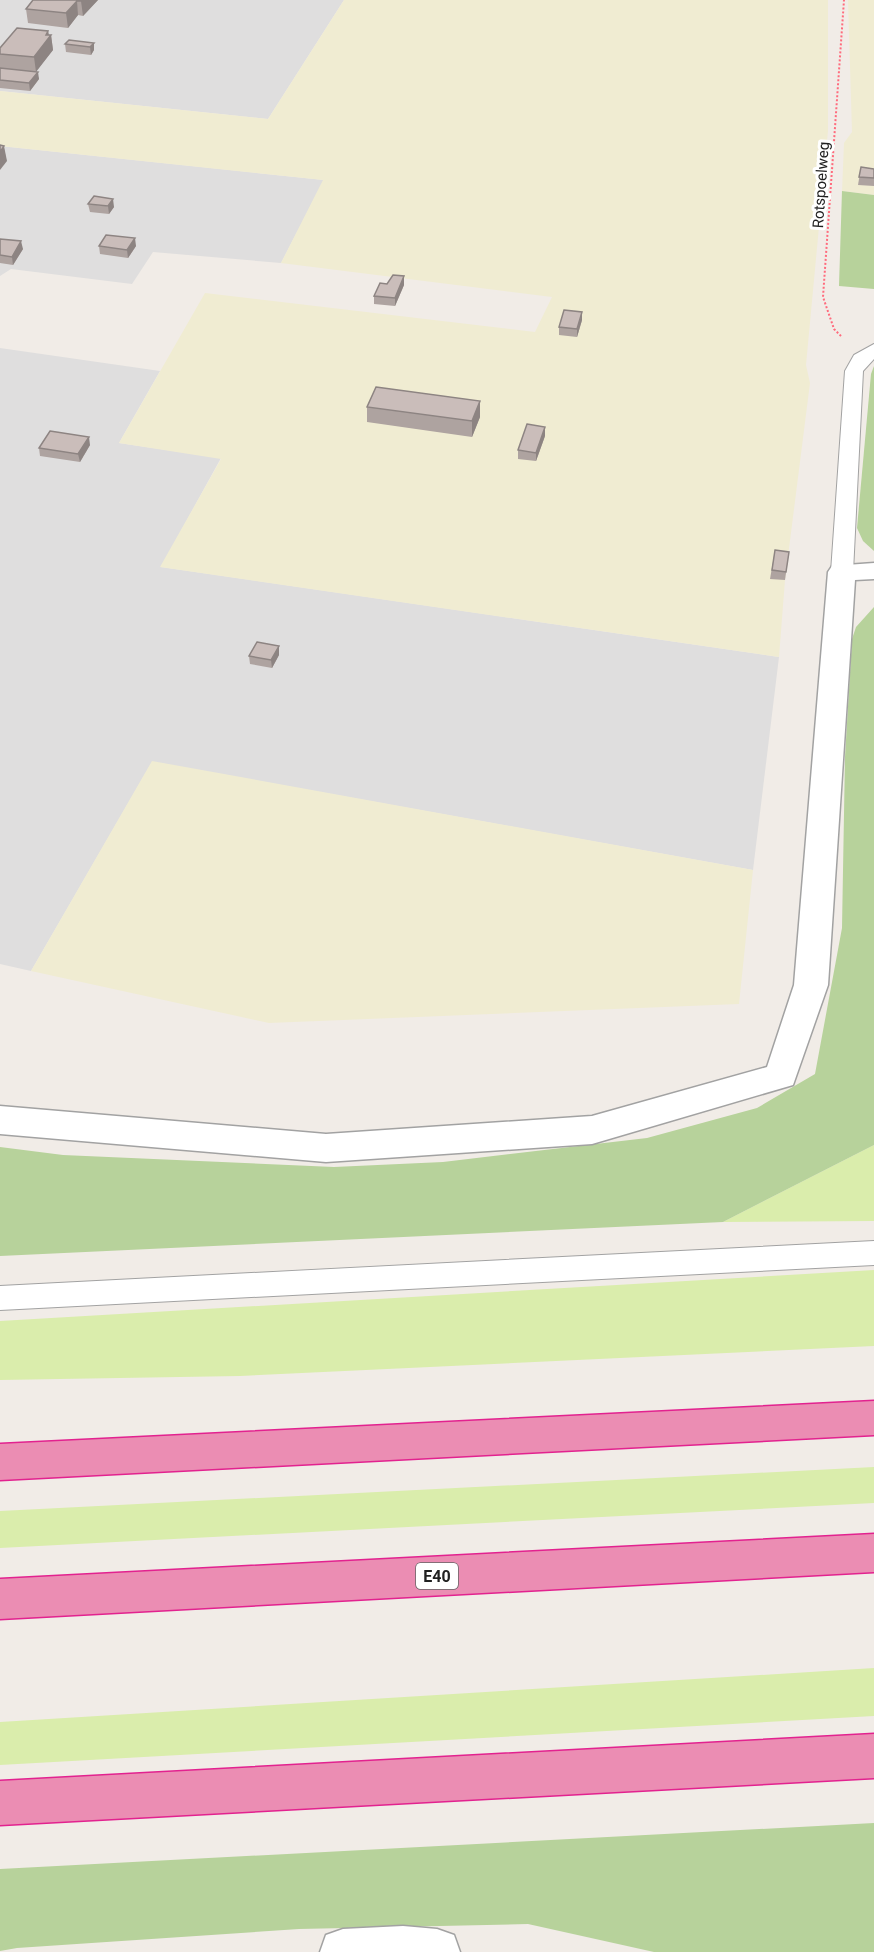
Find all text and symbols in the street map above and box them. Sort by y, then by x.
street label: Rotspoelweg [809,141,833,229]
road number: E40 [416,1563,458,1589]

